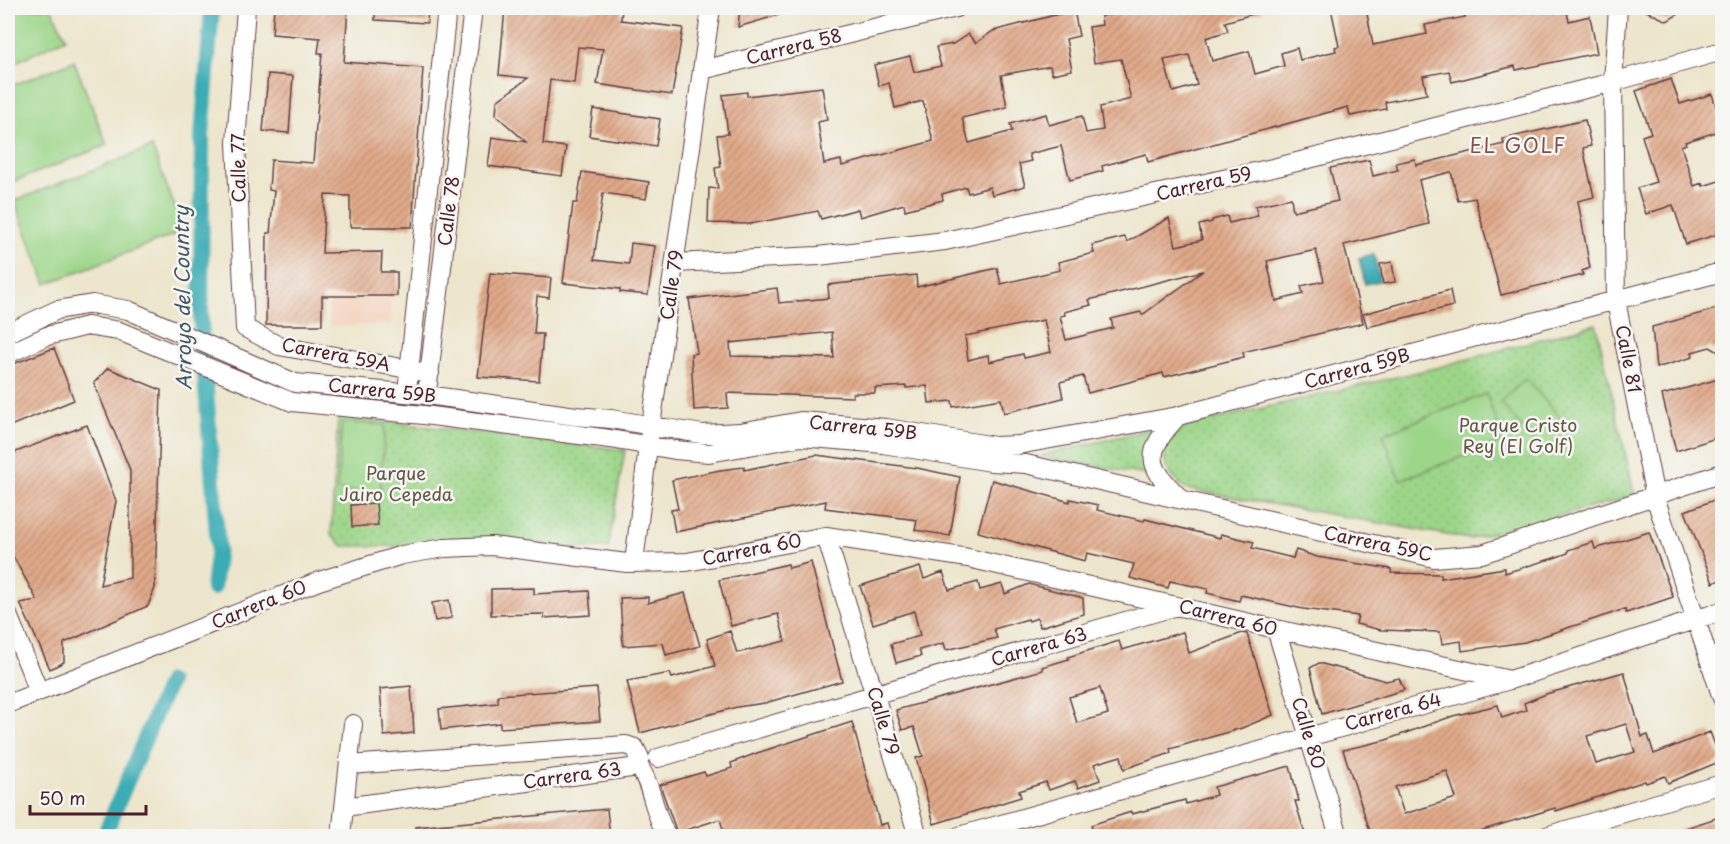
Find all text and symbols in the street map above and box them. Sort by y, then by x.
street label: Carrera 58 [743,21,844,70]
district label: EL GOLF [1469,130,1567,160]
street label: Calle 77 [223,133,252,203]
street label: Carrera 59 [1153,158,1254,207]
street label: Calle 78 [430,174,465,247]
water label: Arroyo del Country [165,204,199,391]
street label: Calle 79 [652,248,689,322]
street label: Calle 81 [1610,322,1649,395]
street label: Carrera 59A [280,330,393,377]
street label: Carrera 59B [1301,340,1413,395]
street label: Carrera 59B [327,370,438,409]
street label: Carrera 59B [808,407,919,446]
park label: Parque Cristo Rey (El Golf) [1459,411,1577,459]
park label: Parque Jairo Cepeda [339,459,453,507]
street label: Carrera 59C [1321,518,1435,567]
street label: Carrera 60 [700,526,804,571]
street label: Carrera 60 [207,572,310,635]
street label: Carrera 60 [1176,591,1280,642]
street label: Carrera 63 [987,619,1090,672]
street label: Calle 79 [861,683,908,758]
street label: Carrera 64 [1341,685,1444,736]
street label: Calle 80 [1286,693,1333,772]
street label: Carrera 63 [521,754,623,795]
scale bar [30,778,146,816]
text: 50 m [39,784,86,811]

